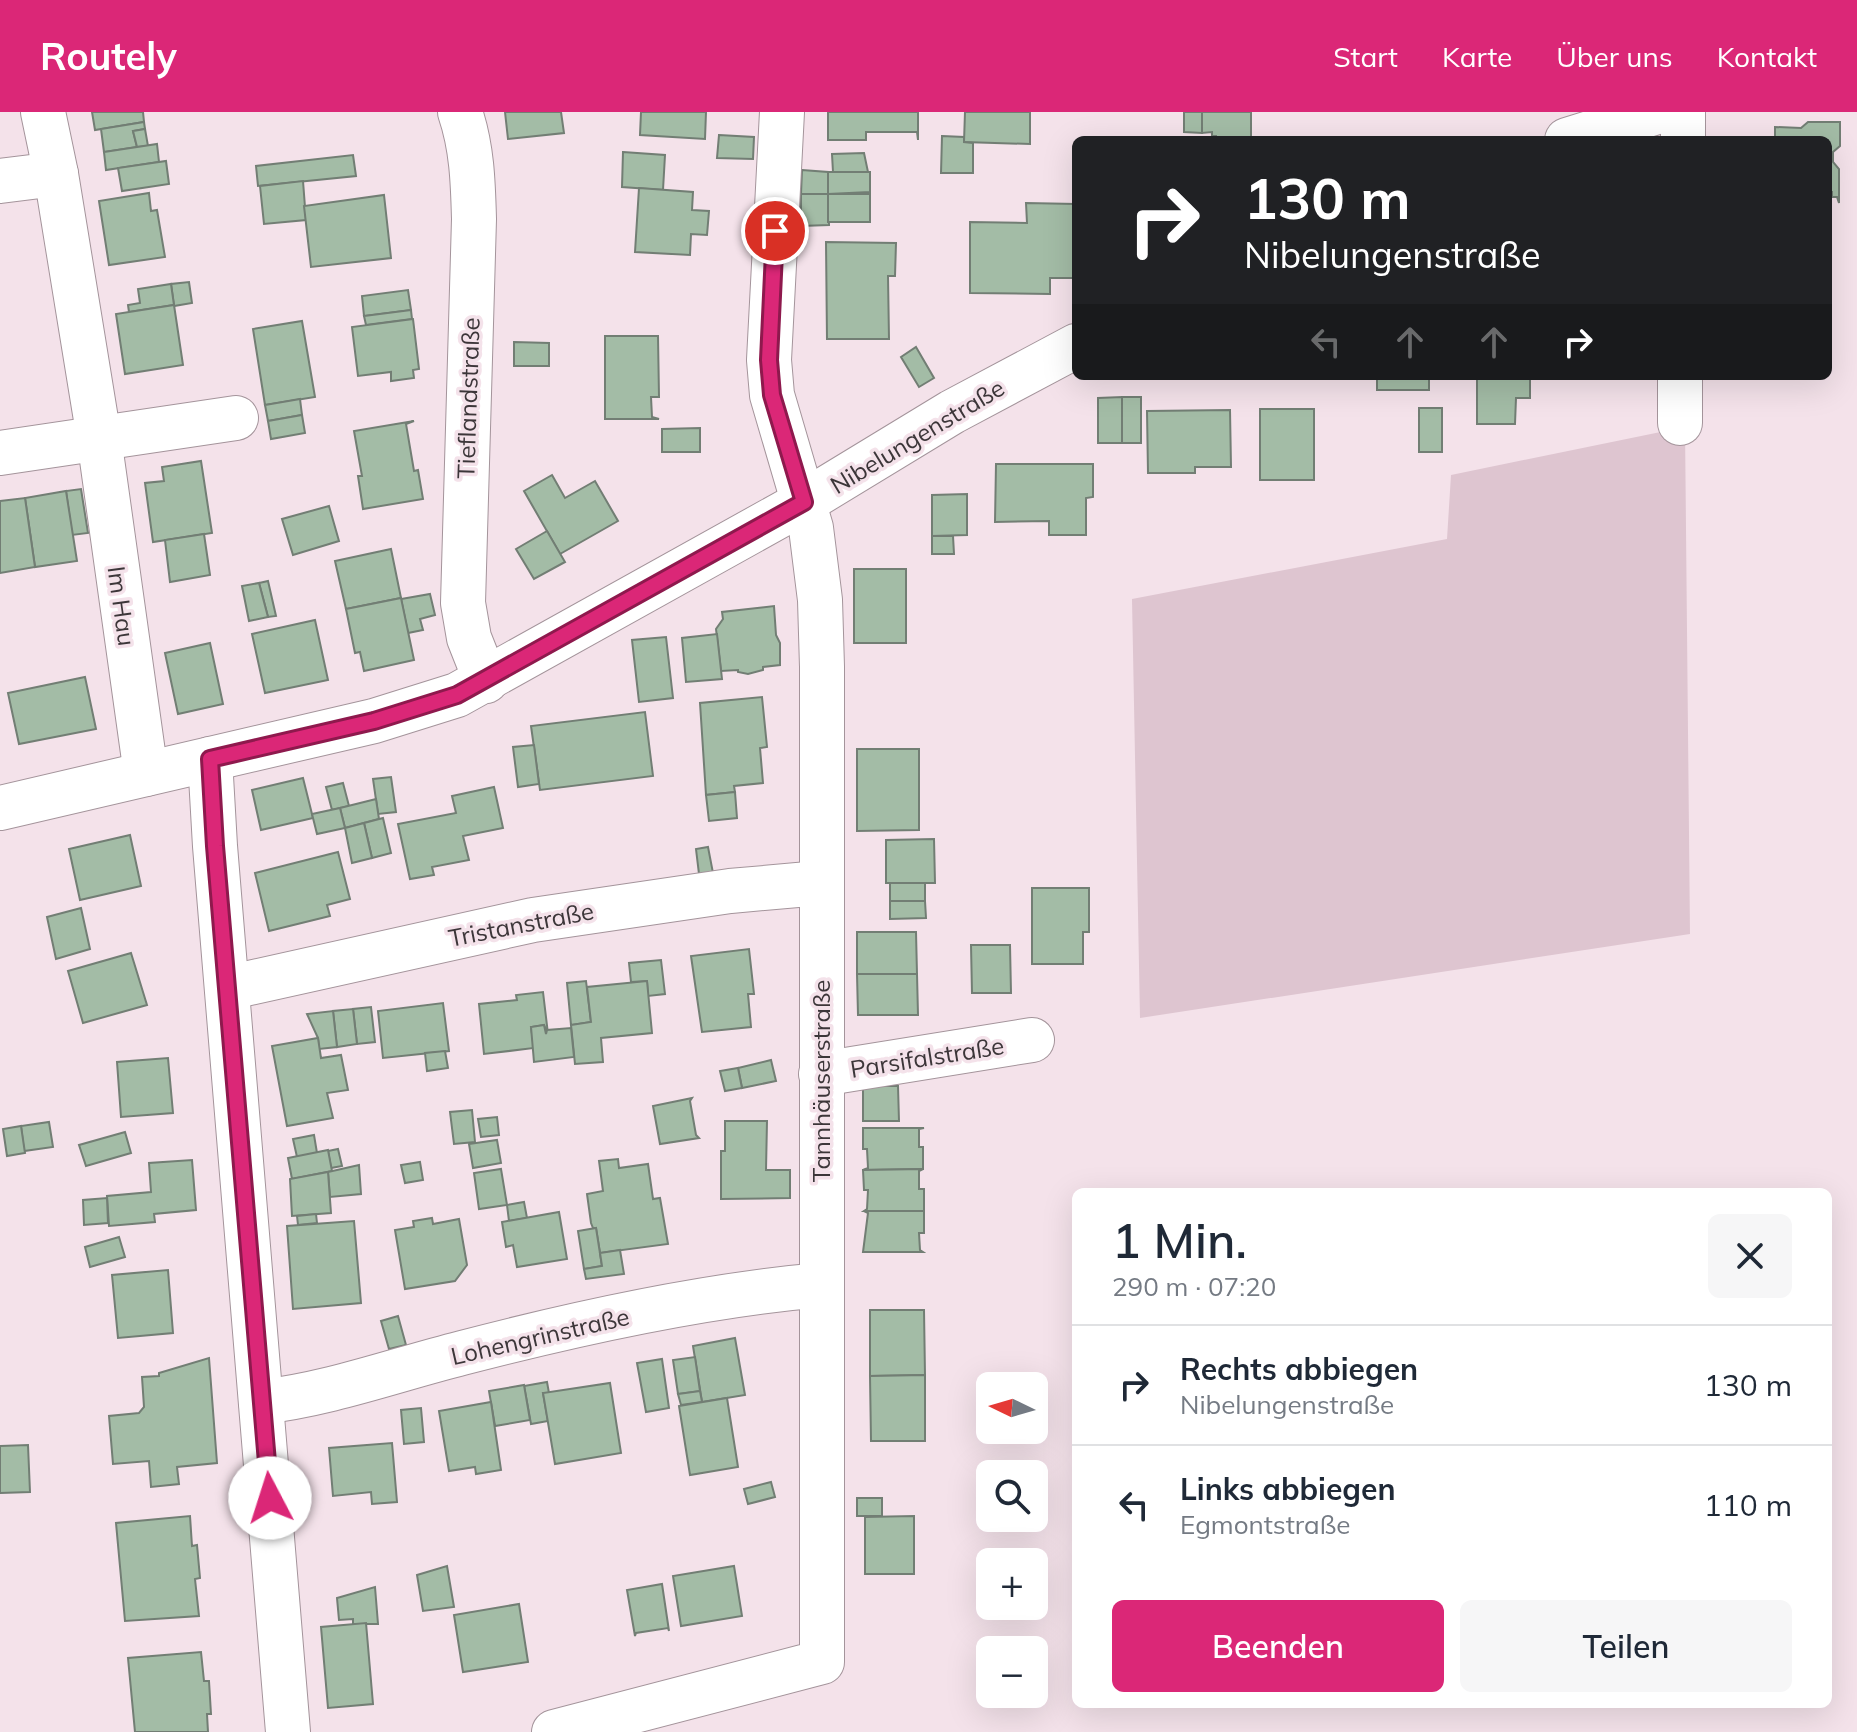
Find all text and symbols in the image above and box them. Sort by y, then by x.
text: Routely [40,32,177,80]
text: Start [1333,39,1398,74]
text: Karte [1442,39,1512,74]
text: Über uns [1556,39,1673,74]
text: Kontakt [1717,39,1817,74]
text: 130 m [1244,163,1411,233]
icon: right [1112,168,1216,272]
pin [741,197,809,265]
icon: arrive [753,209,797,253]
text: Nibelungenstraße [1244,232,1541,277]
street label: Tieflandstraße [450,317,486,479]
icon: left [1304,320,1348,364]
icon: ahead [1388,320,1432,364]
icon: ahead [1472,320,1516,364]
icon: right [1556,320,1600,364]
street label: Nibelungenstraße [825,372,1009,500]
street label: Im Hau [102,564,142,648]
street label: Tristanstraße [446,895,596,953]
street label: Tannhäuserstraße [806,980,836,1182]
street label: Parsifalstraße [848,1030,1006,1084]
text: 1 Min. [1112,1210,1247,1270]
button: close [1708,1214,1792,1298]
text: 290 m · 07:20 [1112,1270,1276,1303]
street label: Lohengrinstraße [448,1301,632,1371]
text: Rechts abbiegen [1180,1350,1418,1388]
icon: right [1112,1363,1156,1407]
text: 130 m [1704,1366,1792,1404]
north arrow [976,1372,1048,1444]
map controls [976,1372,1048,1708]
text: Nibelungenstraße [1180,1388,1394,1421]
position arrow [228,1456,312,1540]
button: search [976,1460,1048,1532]
text: Links abbiegen [1180,1470,1396,1508]
icon: left [1112,1483,1156,1527]
text: 110 m [1704,1486,1792,1524]
text: Egmontstraße [1180,1508,1350,1541]
button: + [976,1548,1048,1620]
button: Beenden [1112,1600,1444,1692]
button: Teilen [1460,1600,1792,1692]
button: − [976,1636,1048,1708]

